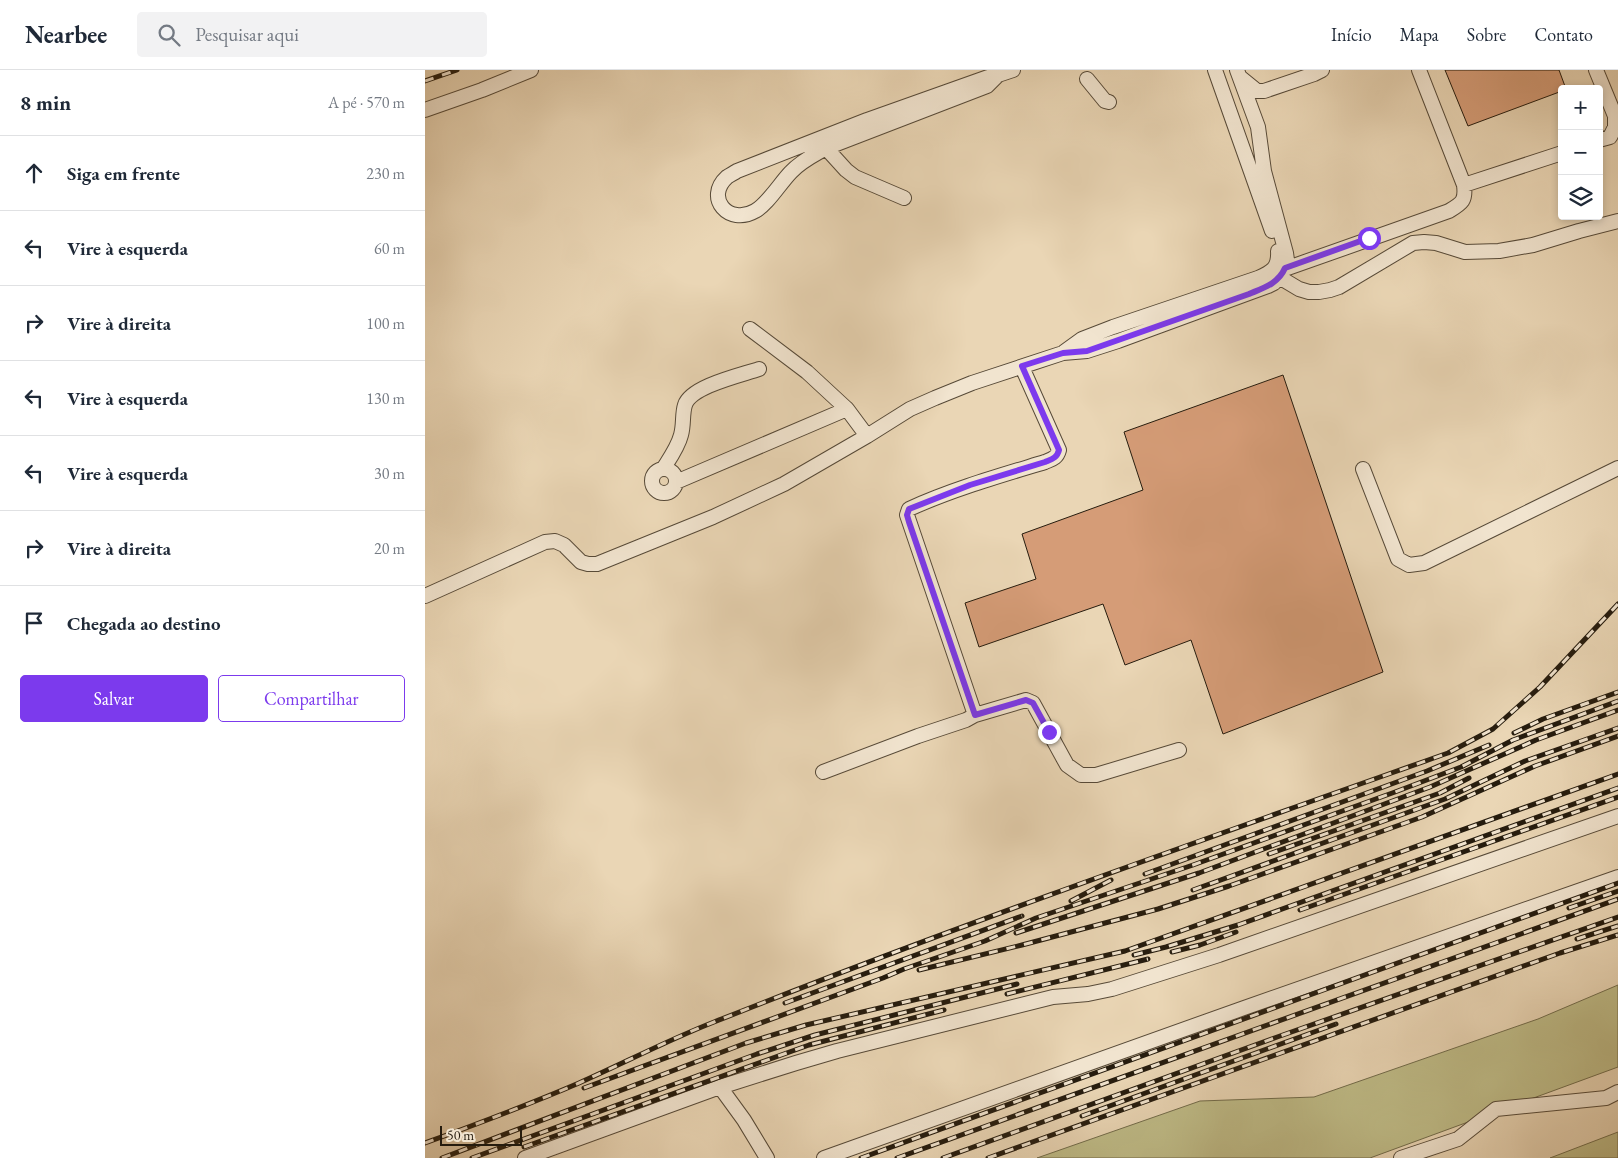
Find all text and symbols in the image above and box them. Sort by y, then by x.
search box [137,12,487,57]
text: Nearbee [25,19,107,50]
icon: search [155,21,183,49]
text: Pesquisar aqui [195,22,299,47]
text: Início [1331,23,1372,46]
text: Mapa [1400,23,1439,46]
text: Sobre [1467,23,1506,46]
text: Contato [1534,23,1593,46]
map controls [1558,85,1603,220]
button: + [1558,85,1603,130]
text: 8 min [20,89,71,116]
text: A pé · 570 m [328,92,405,113]
button: − [1558,130,1603,175]
icon: ahead [20,159,48,187]
text: Siga em frente [67,161,180,186]
text: 230 m [366,163,405,184]
button: layers [1558,175,1603,220]
route start [1358,227,1381,250]
icon: left [20,234,48,262]
text: Vire à esquerda [67,236,188,261]
text: 60 m [374,238,405,259]
icon: right [20,309,48,337]
text: Vire à direita [67,311,171,336]
text: 100 m [366,313,405,334]
icon: left [20,384,48,412]
text: Vire à esquerda [67,386,188,411]
text: 130 m [366,388,405,409]
icon: left [20,459,48,487]
text: Vire à esquerda [67,461,188,486]
text: 30 m [374,463,405,484]
icon: right [20,534,48,562]
text: Vire à direita [67,536,171,561]
text: 20 m [374,538,405,559]
icon: arrive [20,609,48,637]
text: Chegada ao destino [67,611,221,636]
button: Salvar [20,675,208,722]
button: Compartilhar [218,675,405,722]
route end [1038,721,1061,744]
scale bar [440,1123,523,1146]
text: 50 m [447,1126,474,1144]

